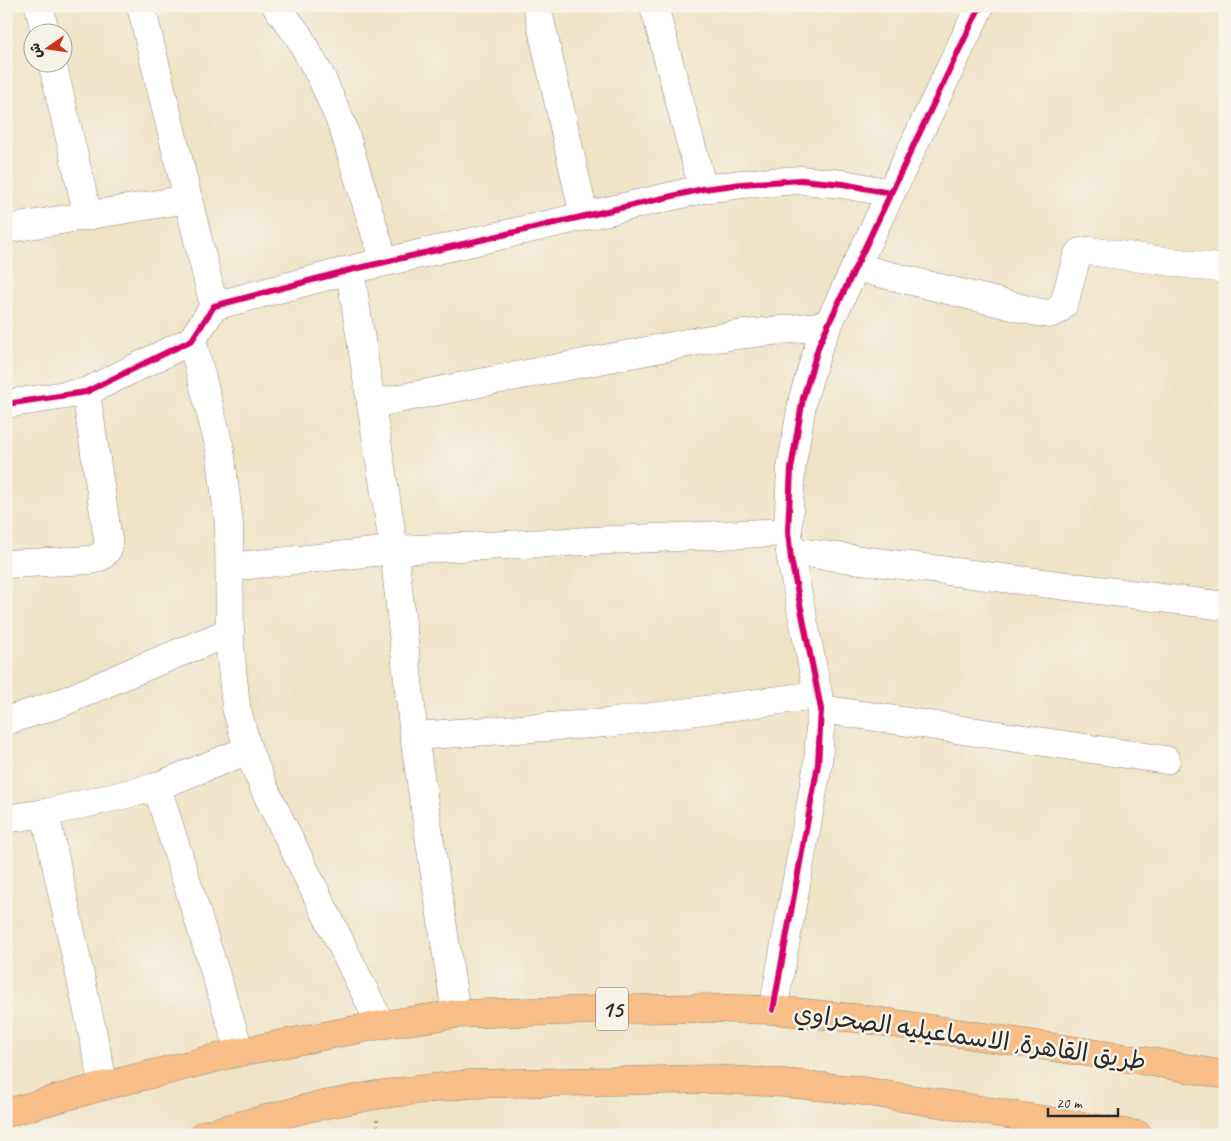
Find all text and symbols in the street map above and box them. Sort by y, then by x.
north arrow [22,22,72,72]
text: ش [26,41,46,60]
road number: 15 [596,988,628,1030]
street label: طريق القاهرة, الاسماعيليه الصحراوي [792,996,1148,1080]
scale bar [1048,1086,1118,1118]
text: 20 m [1056,1094,1083,1113]

